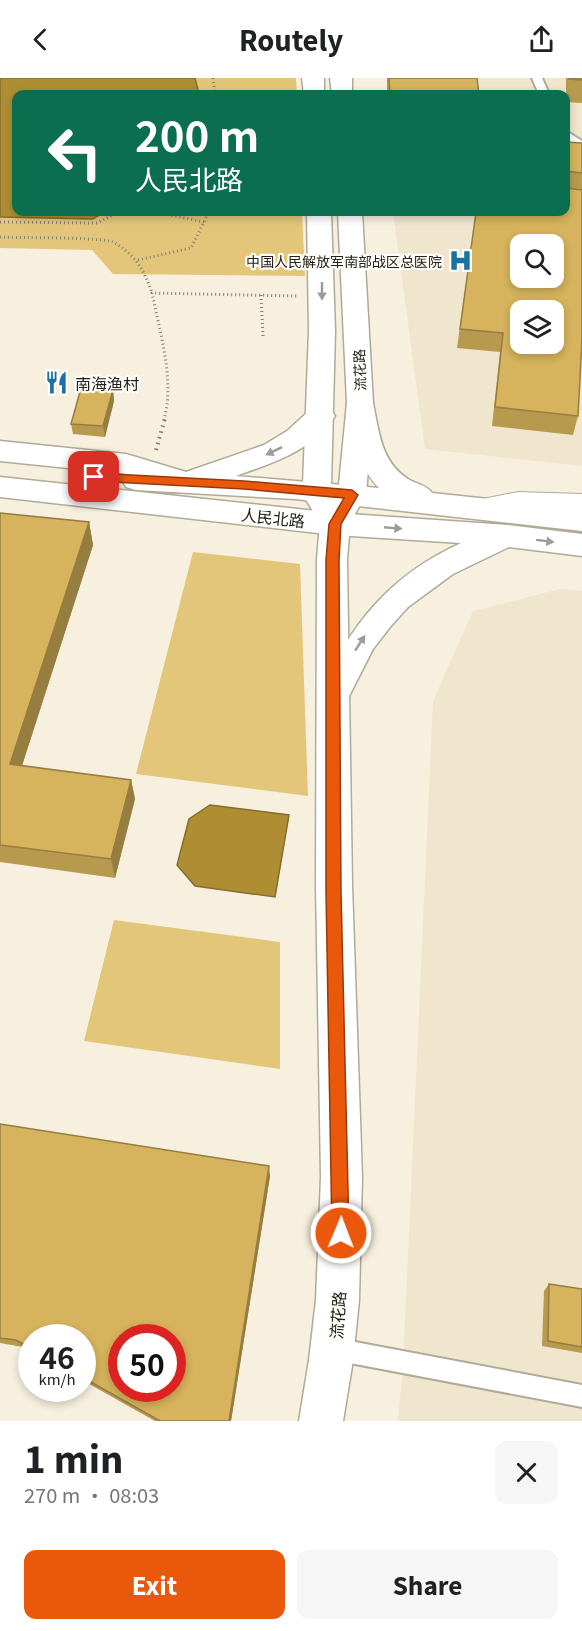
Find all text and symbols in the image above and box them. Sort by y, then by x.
text: Routely [239,20,343,59]
icon: back [24,23,57,56]
icon: share [525,23,558,56]
text: 200 m [135,103,259,164]
icon: left [36,114,114,192]
text: 人民北路 [135,159,243,198]
map controls [510,234,564,354]
button: search [510,234,564,288]
hospital icon: 中国人民解放军南部战区总医院 [447,248,473,274]
place label: 中国人民解放军南部战区总医院 [246,251,442,271]
one-way arrow [317,281,327,300]
button: layers [510,300,564,354]
street label: 流花路 [348,349,370,391]
restaurant icon: 南海渔村 [44,370,70,396]
place label: 南海渔村 [75,371,139,395]
one-way arrow [266,446,283,455]
pin [68,451,119,502]
icon: arrive [77,460,110,493]
street label: 人民北路 [240,502,306,532]
one-way arrow [384,524,403,533]
one-way arrow [535,536,554,545]
one-way arrow [355,635,366,651]
position arrow [309,1201,373,1265]
street label: 流花路 [323,1290,351,1340]
speed limit sign: 50 [108,1324,186,1402]
text: 46 [39,1334,75,1378]
text: km/h [38,1368,76,1389]
text: 1 min [24,1431,123,1483]
button: close [495,1441,558,1504]
text: 270 m · 08:03 [24,1480,159,1509]
button: Exit [24,1550,285,1619]
button: Share [297,1550,558,1619]

